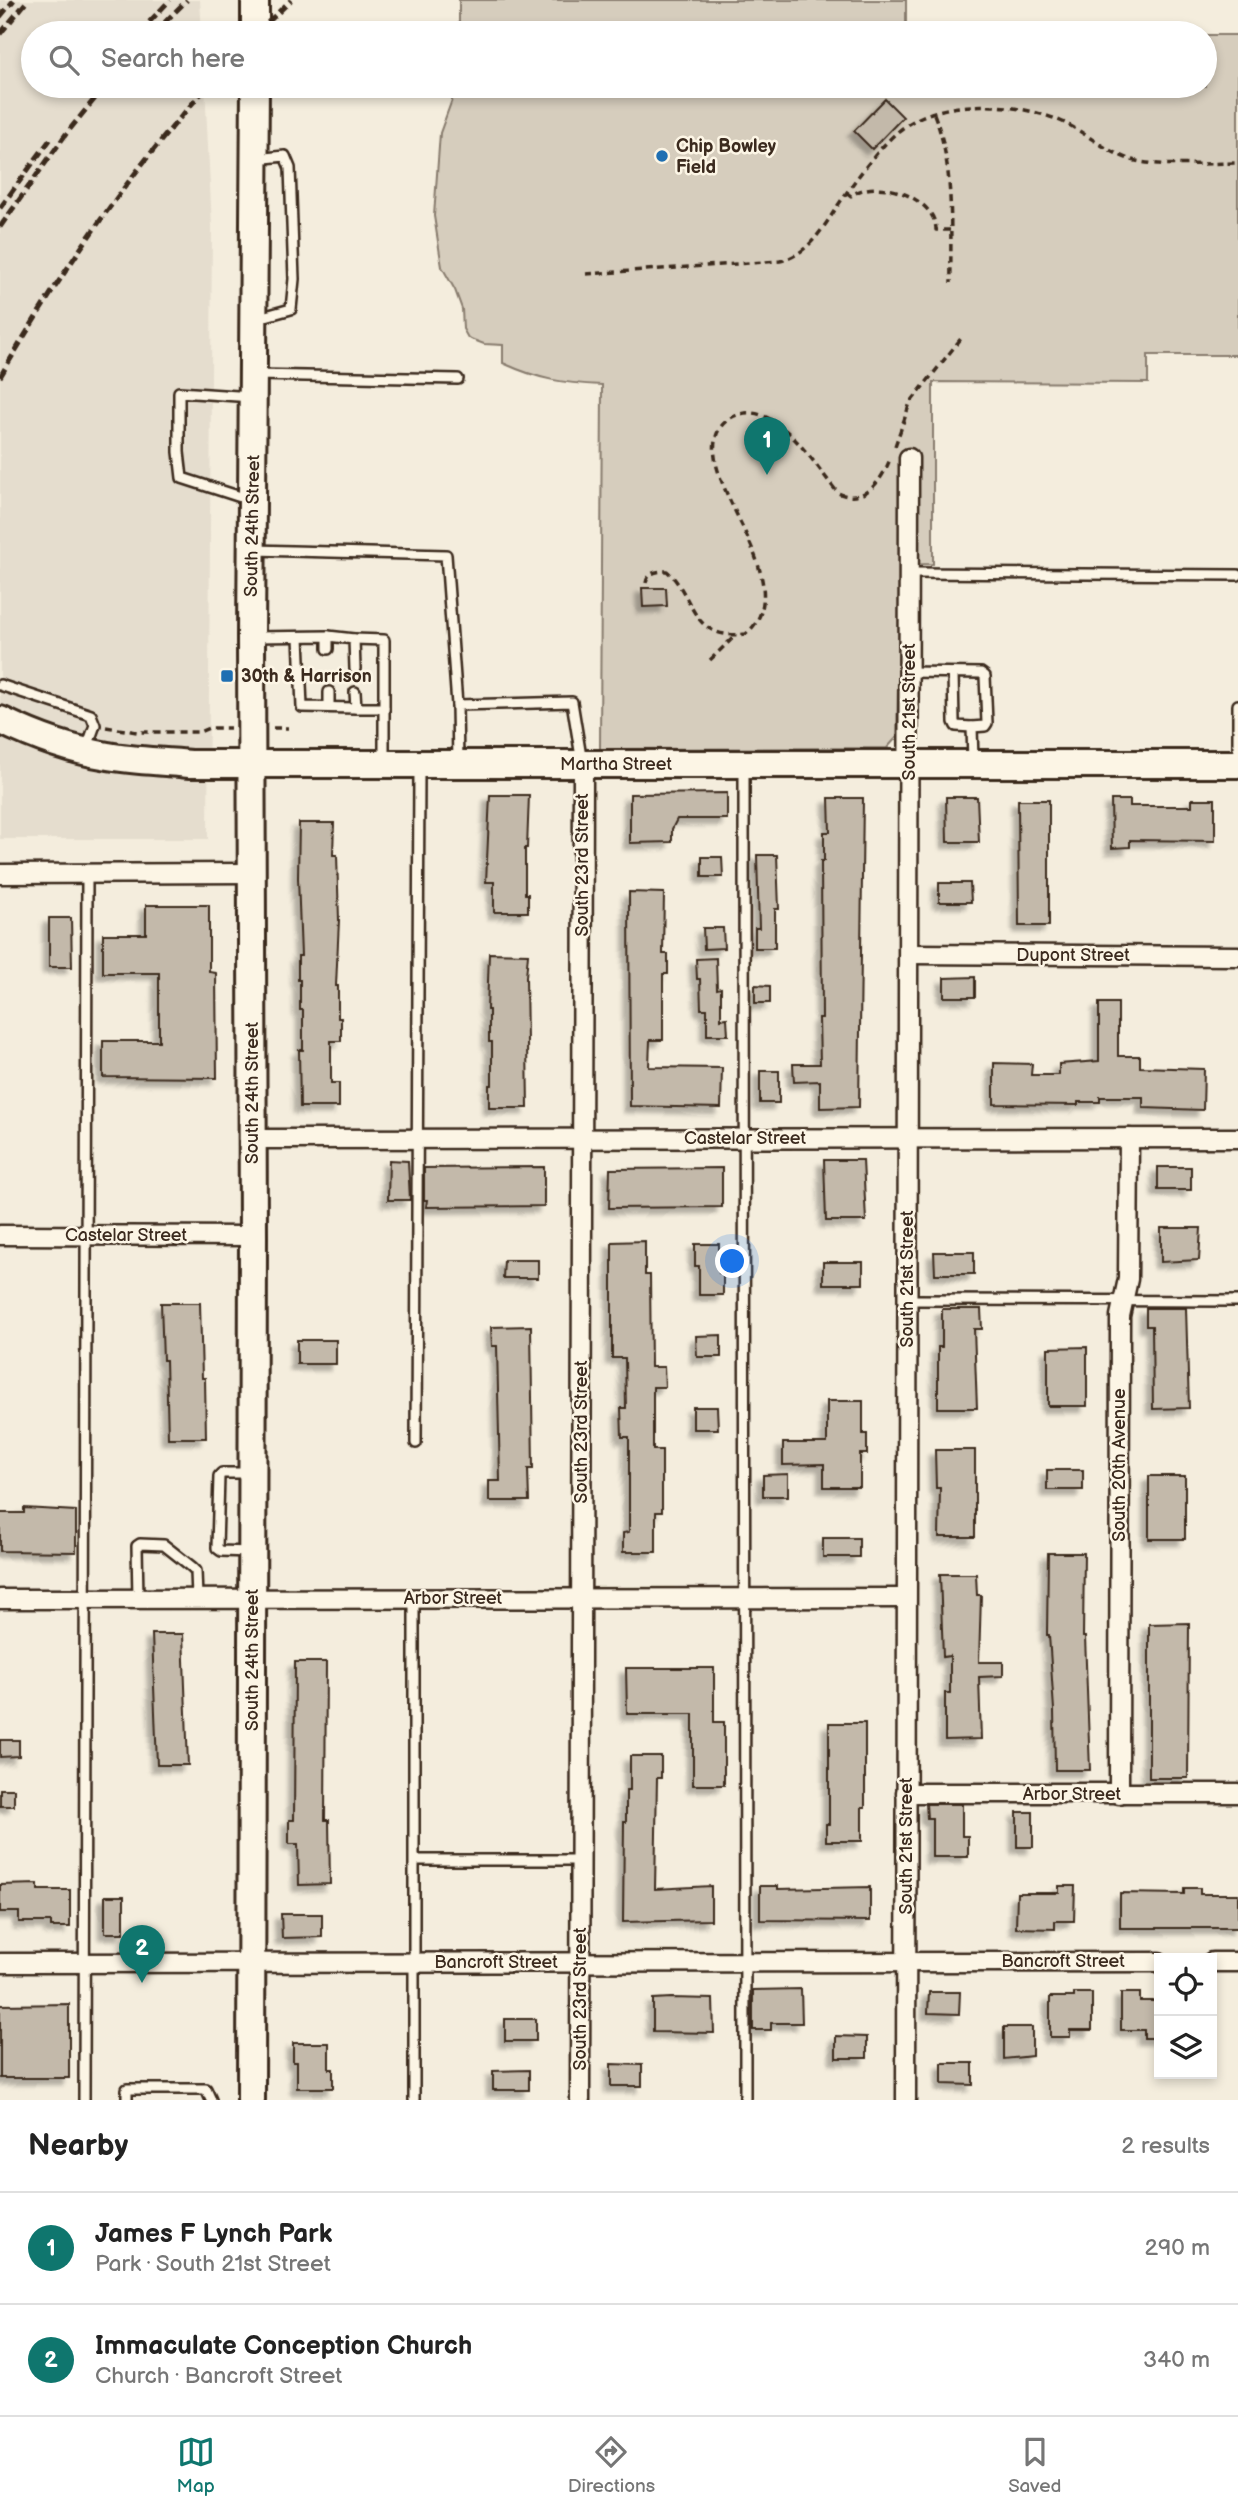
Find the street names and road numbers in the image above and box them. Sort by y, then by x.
street label: South 24th Street [241,454,264,597]
street label: South 21st Street [899,643,920,780]
street label: Martha Street [560,754,672,775]
street label: South 23rd Street [572,793,593,937]
street label: Dupont Street [1016,945,1130,966]
street label: South 24th Street [242,1022,263,1164]
street label: Castelar Street [684,1128,807,1149]
street label: South 21st Street [897,1210,918,1347]
street label: Castelar Street [65,1225,188,1246]
street label: South 23rd Street [571,1360,592,1504]
street label: South 20th Avenue [1109,1388,1130,1542]
street label: Arbor Street [404,1588,503,1609]
street label: South 24th Street [242,1589,263,1731]
street label: South 21st Street [896,1777,917,1914]
street label: Arbor Street [1023,1784,1122,1805]
street label: South 23rd Street [570,1927,591,2071]
street label: Bancroft Street [1001,1951,1125,1972]
street label: Bancroft Street [434,1952,558,1973]

